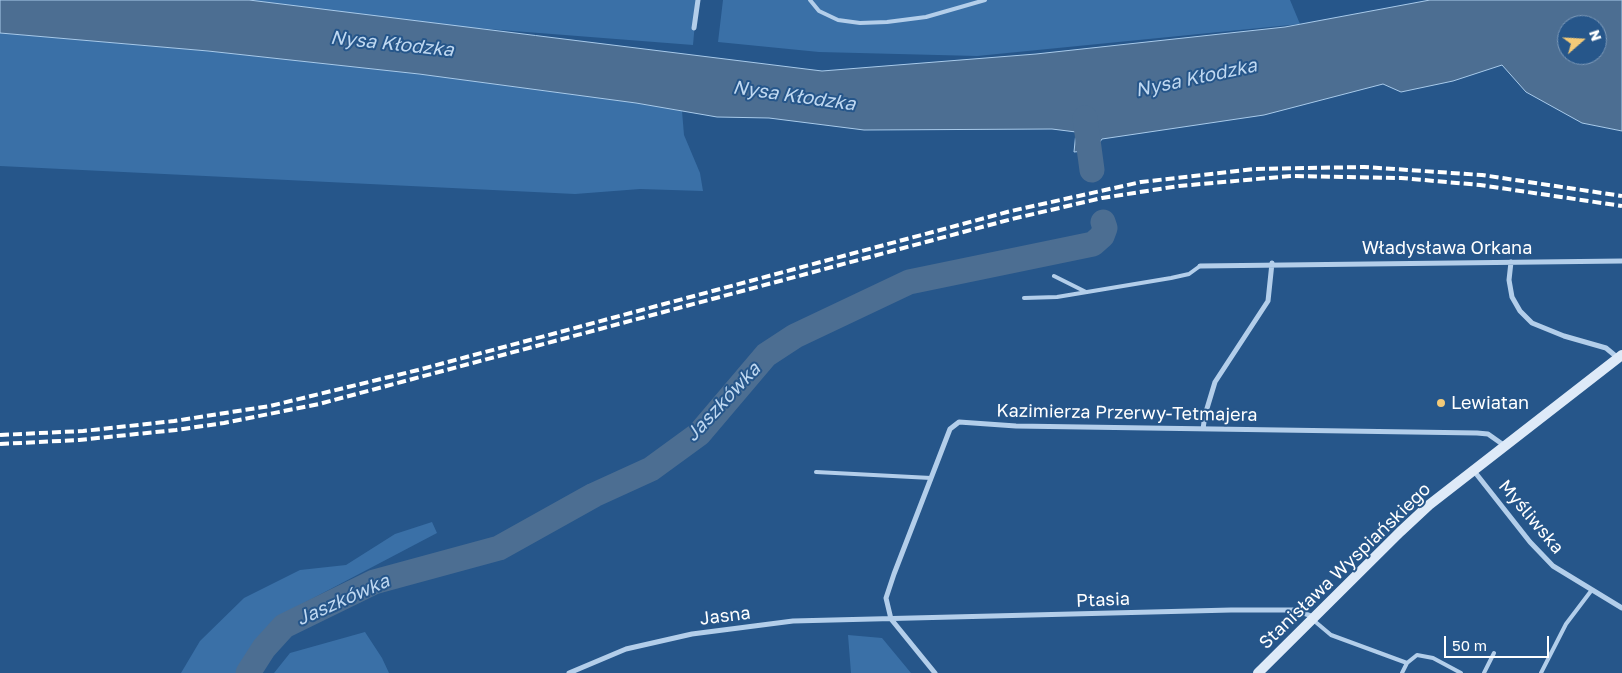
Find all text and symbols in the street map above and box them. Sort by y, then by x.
north arrow [1557,15,1607,65]
water label: Nysa Kłodzka [329,26,455,62]
text: N [1586,27,1605,43]
water label: Nysa Kłodzka [1133,54,1259,102]
water label: Nysa Kłodzka [731,76,857,116]
street label: Władysława Orkana [1362,237,1532,259]
water label: Jaszkówka [681,358,765,446]
place label: Lewiatan [1451,392,1529,414]
marker: Lewiatan [1435,397,1447,409]
street label: Kazimierza Przerwy-Tetmajera [996,400,1258,426]
street label: Myśliwska [1494,476,1568,558]
street label: Stanisława Wyspiańskiego [1255,478,1435,654]
water label: Jaszkówka [293,569,393,631]
street label: Ptasia [1076,588,1130,612]
street label: Jasna [698,602,752,630]
scale bar [1447,626,1552,658]
text: 50 m [1452,636,1487,654]

